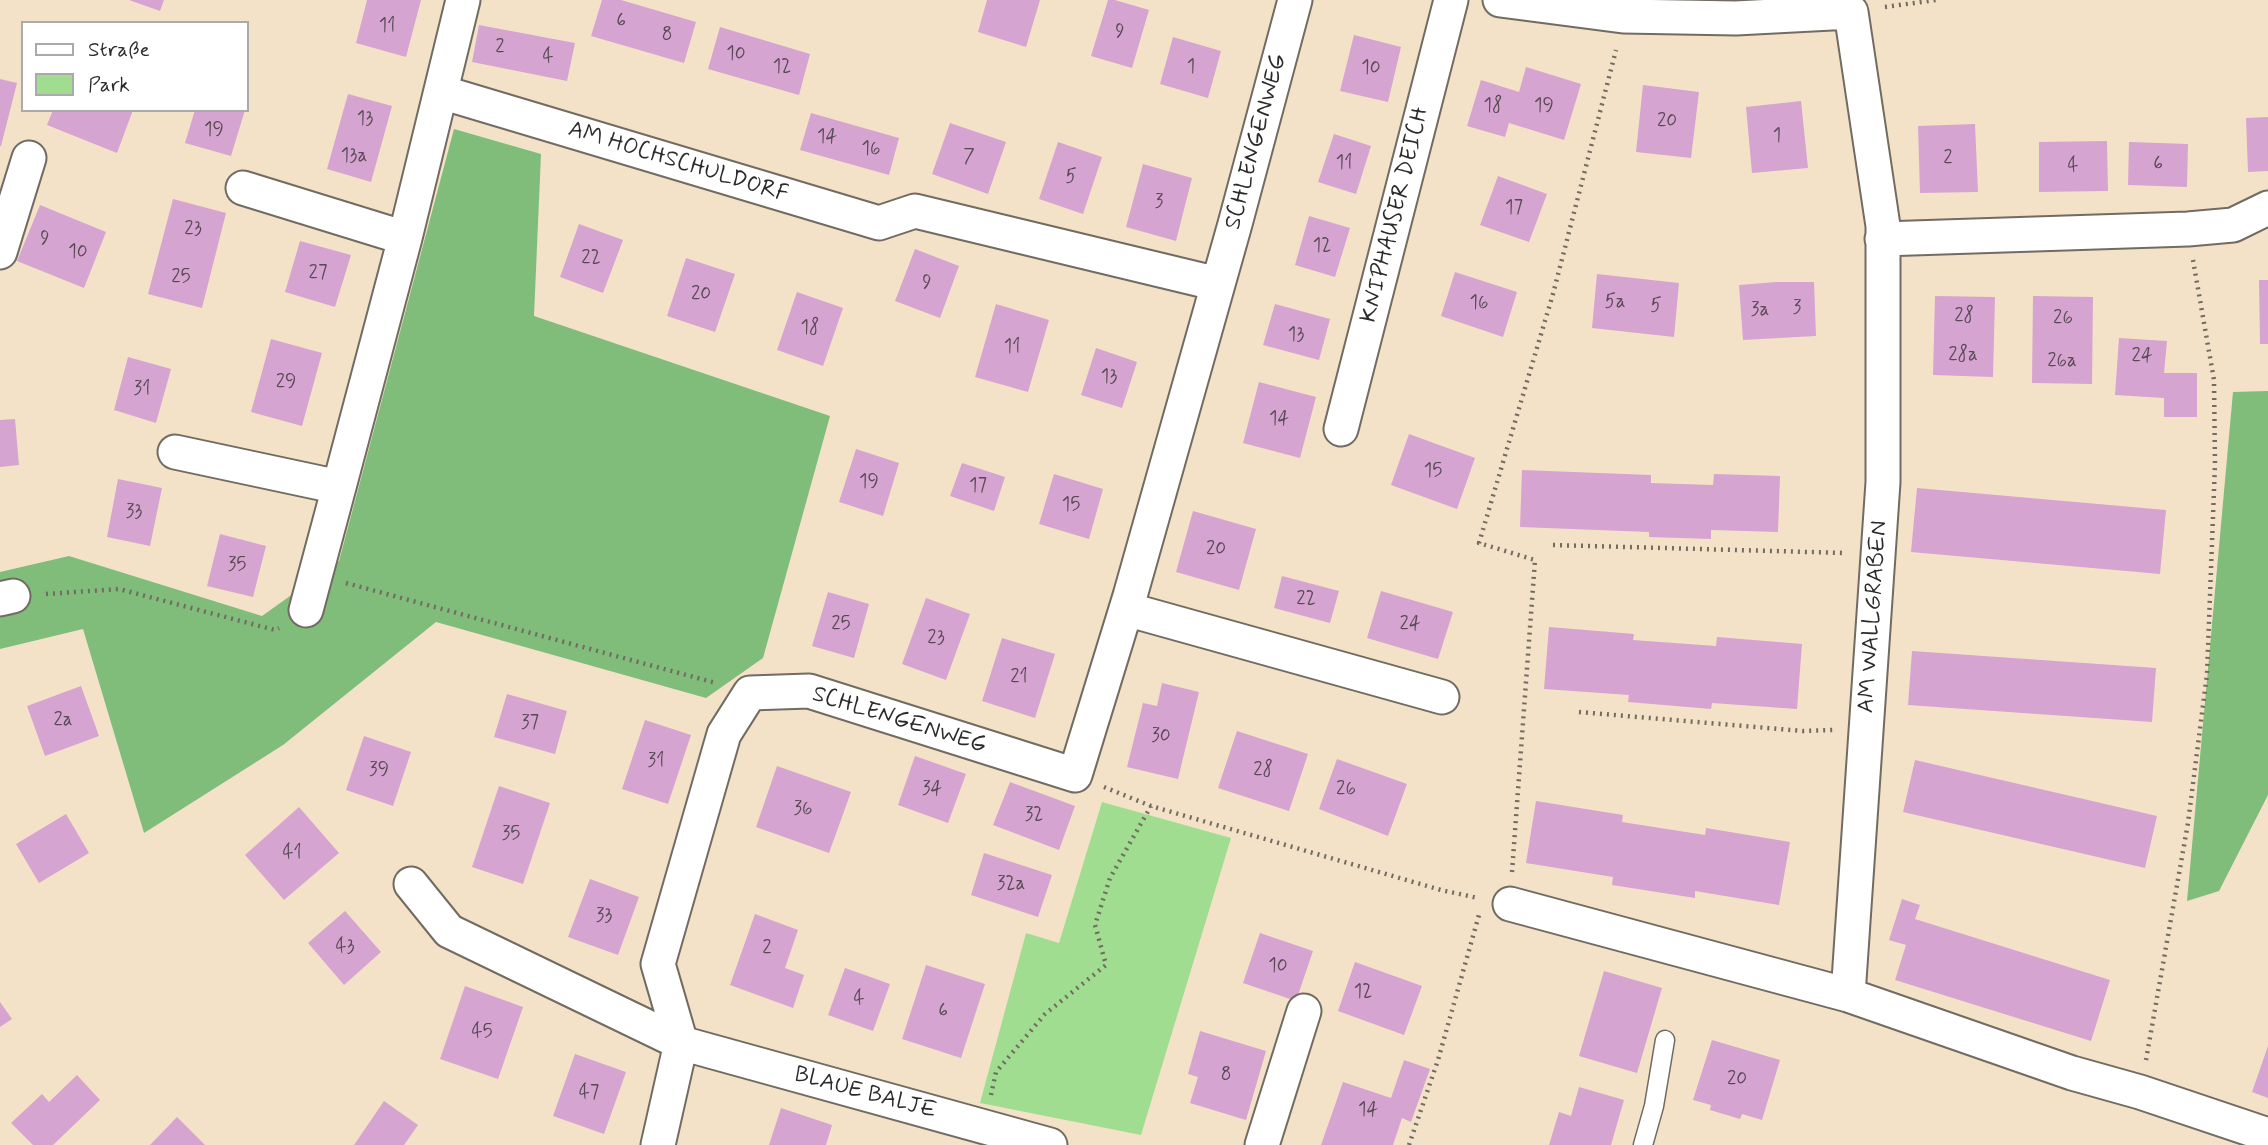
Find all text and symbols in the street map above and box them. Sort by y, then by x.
house number: 6 [616,11,626,33]
house number: 11 [379,16,395,38]
legend [21,21,248,112]
house number: 9 [1115,22,1125,44]
house number: 8 [662,25,672,47]
text: Straße [88,36,150,64]
house number: 2 [495,37,505,59]
house number: 10 [726,44,746,66]
house number: 4 [542,47,554,69]
street label: SCHLENGENWEG [1220,51,1294,233]
house number: 12 [773,57,791,79]
house number: 1 [1187,57,1195,79]
house number: 10 [1361,58,1381,80]
text: Park [88,71,130,99]
house number: 18 [1484,96,1502,118]
house number: 19 [1534,96,1554,118]
street label: KNIPHAUSER DEICH [1356,104,1436,326]
house number: 13 [357,109,373,131]
house number: 20 [1657,111,1677,133]
street label: AM HOCHSCHULDORF [565,116,791,210]
house number: 19 [204,120,224,142]
house number: 1 [1773,126,1781,148]
house number: 14 [817,127,837,149]
house number: 16 [862,139,880,161]
house number: 13a [341,146,367,168]
house number: 7 [963,147,975,169]
house number: 2 [1943,148,1953,170]
house number: 11 [1336,153,1352,175]
house number: 6 [2153,154,2163,176]
house number: 4 [2067,156,2079,178]
house number: 5 [1065,167,1077,189]
house number: 3 [1155,192,1163,214]
house number: 17 [1505,198,1523,220]
house number: 23 [184,219,202,241]
house number: 9 [40,229,50,251]
house number: 12 [1313,236,1331,258]
house number: 10 [68,242,88,264]
house number: 22 [581,248,601,270]
house number: 27 [309,263,327,285]
house number: 25 [171,267,191,289]
house number: 9 [922,273,932,295]
house number: 20 [691,284,711,306]
house number: 5a [1604,292,1626,314]
house number: 16 [1470,293,1488,315]
house number: 5 [1650,296,1662,318]
house number: 3 [1793,298,1801,320]
house number: 3a [1751,300,1769,322]
house number: 28 [1954,306,1974,328]
house number: 26 [2053,308,2073,330]
house number: 18 [801,318,819,340]
house number: 13 [1288,325,1304,347]
house number: 11 [1004,337,1020,359]
house number: 28a [1948,345,1978,367]
house number: 24 [2132,346,2152,368]
house number: 26a [2047,351,2077,373]
house number: 13 [1101,367,1117,389]
house number: 29 [276,372,296,394]
house number: 31 [134,379,150,401]
house number: 14 [1269,409,1289,431]
house number: 15 [1424,461,1442,483]
house number: 19 [859,472,879,494]
house number: 17 [969,476,987,498]
house number: 15 [1062,495,1080,517]
house number: 33 [126,502,142,524]
street label: AM WALLGRABEN [1854,520,1894,714]
house number: 20 [1206,539,1226,561]
house number: 35 [228,555,246,577]
house number: 22 [1296,589,1316,611]
house number: 25 [831,614,851,636]
house number: 24 [1400,614,1420,636]
house number: 23 [927,628,945,650]
house number: 21 [1010,667,1028,689]
street label: SCHLENGENWEG [809,681,989,761]
house number: 2a [53,710,73,732]
house number: 37 [521,713,539,735]
house number: 30 [1151,726,1171,748]
house number: 31 [648,751,664,773]
house number: 39 [369,760,389,782]
house number: 28 [1253,760,1273,782]
house number: 34 [922,779,942,801]
house number: 26 [1336,779,1356,801]
house number: 36 [793,799,813,821]
house number: 32 [1025,805,1043,827]
house number: 35 [502,824,520,846]
house number: 41 [282,843,302,865]
house number: 32a [997,874,1025,896]
house number: 33 [596,906,612,928]
house number: 43 [335,937,355,959]
house number: 2 [762,938,772,960]
house number: 10 [1268,956,1288,978]
house number: 12 [1354,982,1372,1004]
house number: 4 [853,989,865,1011]
house number: 6 [938,1001,948,1023]
house number: 45 [471,1022,493,1044]
street label: BLAUE BALJE [791,1062,939,1126]
house number: 8 [1221,1065,1231,1087]
house number: 20 [1727,1069,1747,1091]
house number: 47 [579,1083,599,1105]
house number: 14 [1358,1100,1378,1122]

